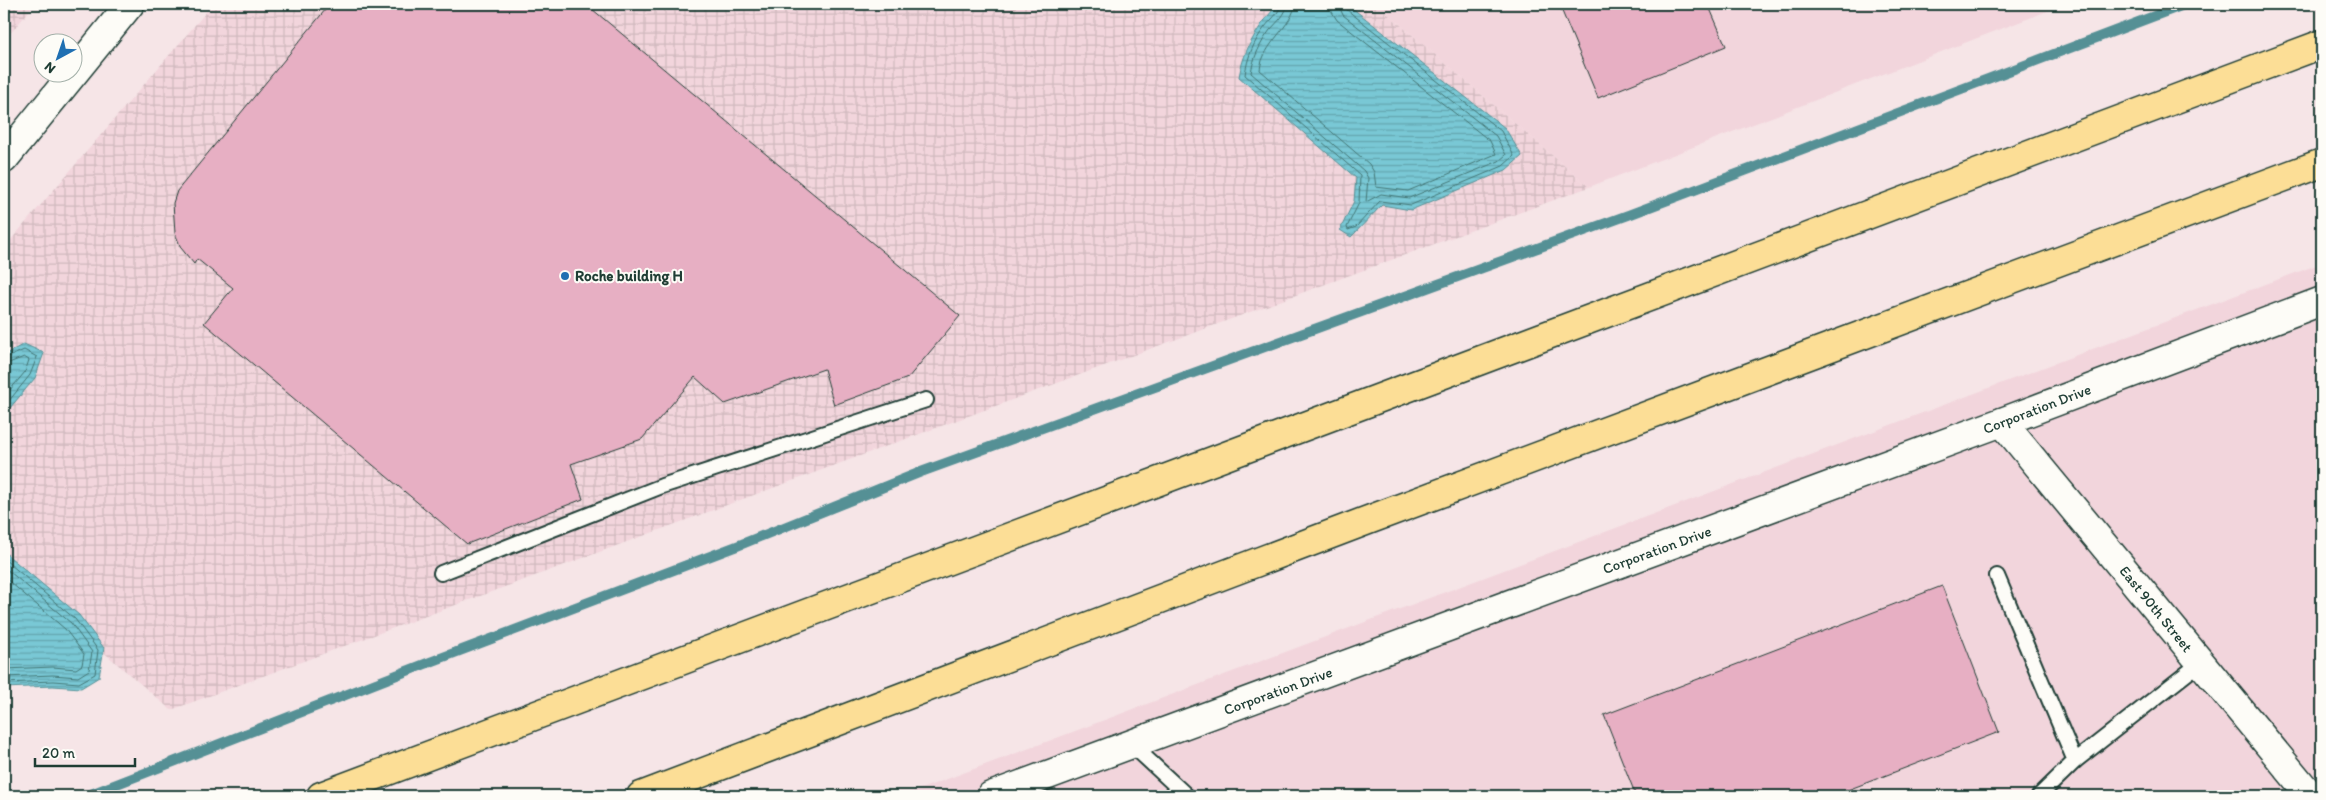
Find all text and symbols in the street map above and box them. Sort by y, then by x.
north arrow [32,32,82,82]
text: N [41,58,59,77]
place label: Roche building H [575,267,683,286]
marker: Roche building H [559,270,571,282]
street label: Corporation Drive [1980,380,2094,438]
street label: Corporation Drive [1600,522,1714,578]
street label: East 90th Street [2116,562,2197,656]
street label: Corporation Drive [1221,663,1335,719]
scale bar [35,735,135,767]
text: 20 m [42,744,76,762]

